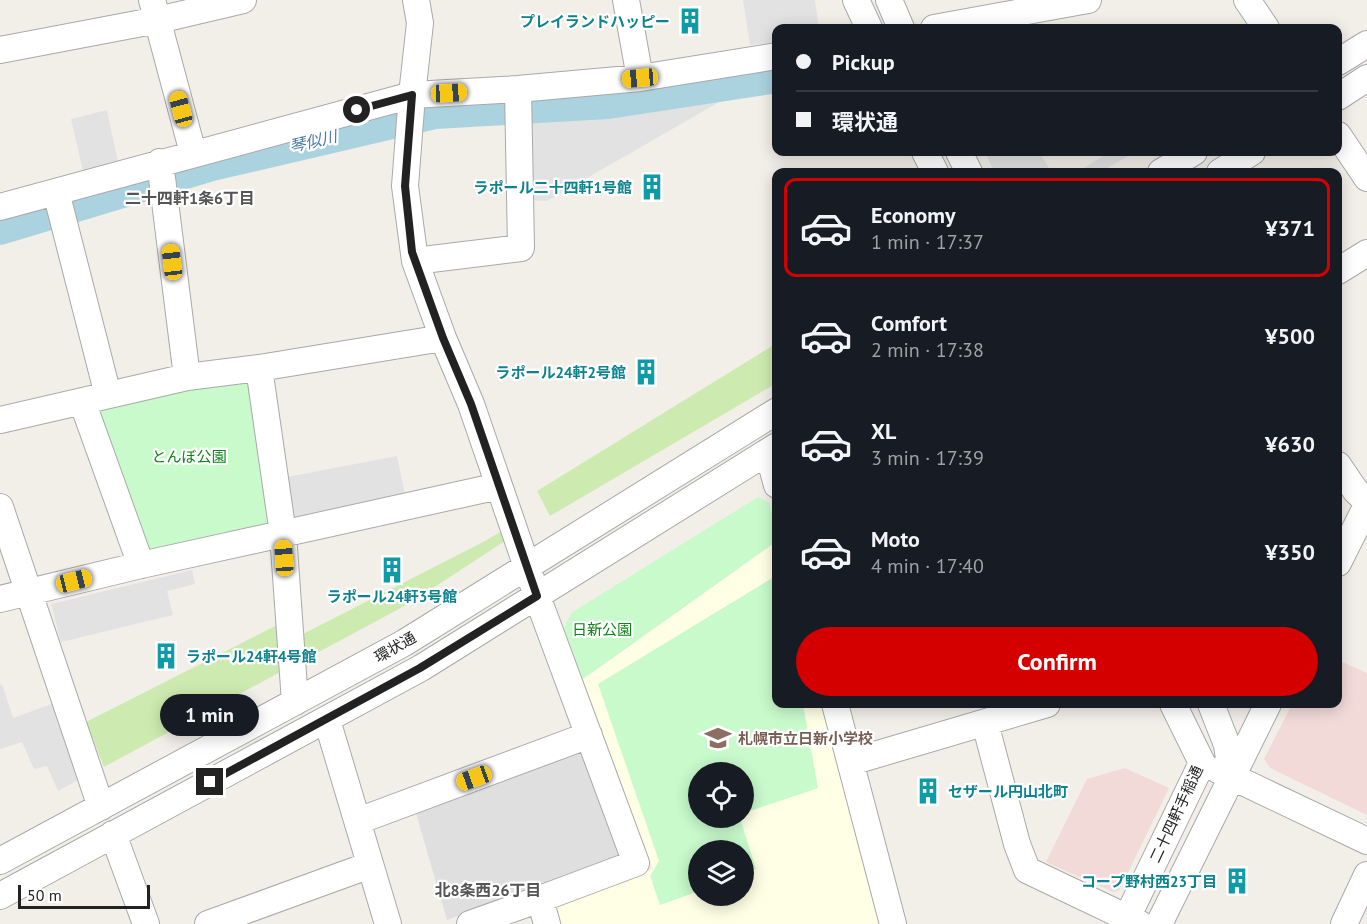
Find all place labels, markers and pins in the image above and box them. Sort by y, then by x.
building icon: プレイランドハッピー [675,6,705,36]
place label: プレイランドハッピー [520,12,670,31]
building icon: ラポール二十四軒1号館 [637,172,667,202]
place label: ラポール二十四軒1号館 [473,178,632,197]
building icon: ラポール24軒2号館 [631,357,661,387]
place label: ラポール24軒2号館 [495,363,626,382]
building icon: ラポール24軒3号館 [377,555,407,585]
place label: ラポール24軒3号館 [327,587,457,606]
building icon: ラポール24軒4号館 [151,641,181,671]
place label: ラポール24軒4号館 [186,647,317,666]
school or university icon: 札幌市立日新小学校 [703,723,733,753]
place label: 札幌市立日新小学校 [738,729,873,748]
building icon: セザール円山北町 [913,776,943,806]
place label: セザール円山北町 [948,782,1068,801]
building icon: コープ野村西23丁目 [1222,866,1252,896]
place label: コープ野村西23丁目 [1081,872,1217,891]

